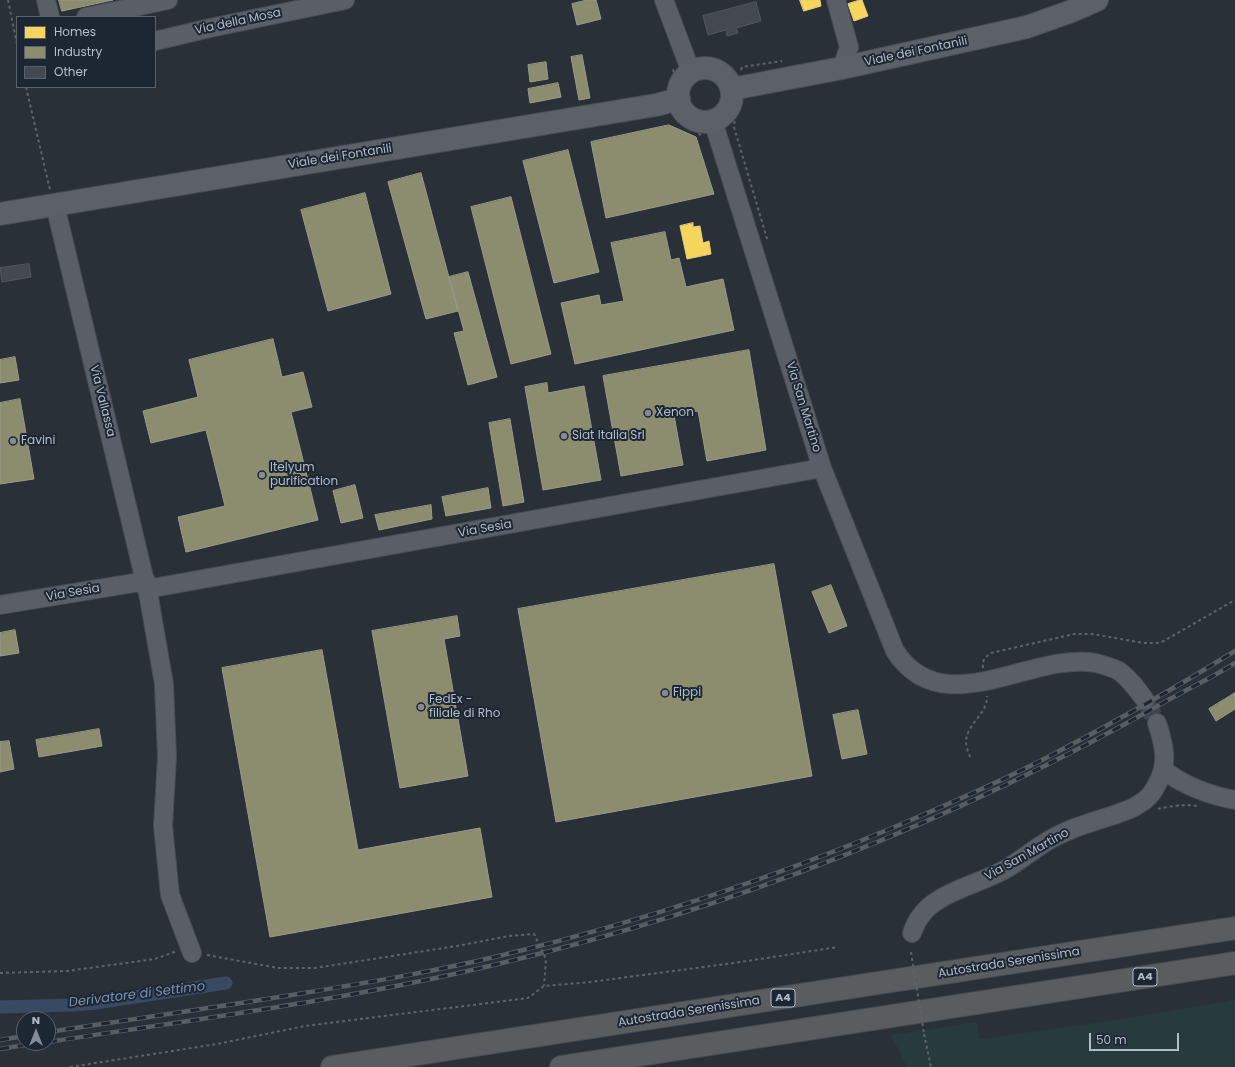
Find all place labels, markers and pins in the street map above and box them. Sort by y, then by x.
place label: Xenon [656,406,694,420]
marker: Xenon [643,408,653,418]
place label: Siat Italia Srl [572,429,645,443]
marker: Siat Italia Srl [559,431,569,441]
place label: Favini [21,434,55,448]
marker: Favini [8,436,18,446]
place label: Itelyum purification [270,461,338,489]
marker: Itelyum purification [257,470,267,480]
place label: Fippi [673,686,701,700]
marker: Fippi [660,688,670,698]
place label: FedEx - filiale di Rho [429,693,500,721]
marker: FedEx - filiale di Rho [416,702,426,712]

